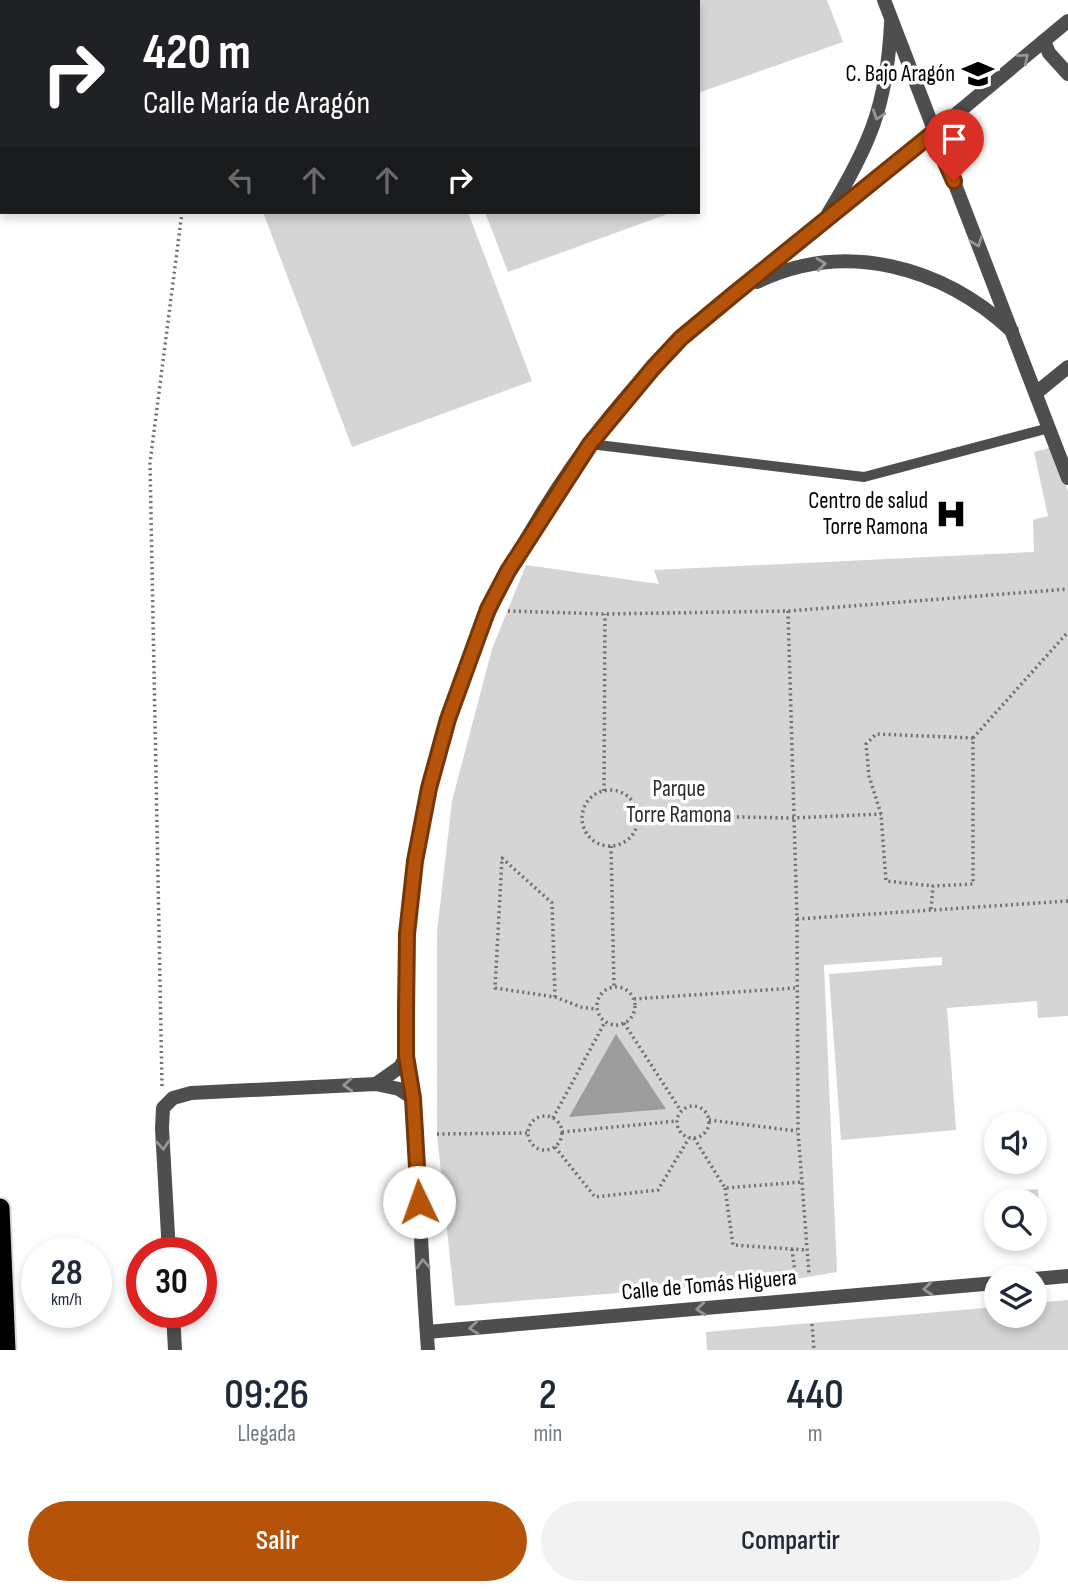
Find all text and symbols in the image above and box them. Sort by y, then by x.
text: 420 m [143,24,251,83]
icon: right [28,28,119,119]
one-way arrow [1015,54,1028,66]
school or university icon: C. Bajo Aragón [961,57,995,91]
place label: C. Bajo Aragón [846,60,955,88]
text: Calle María de Aragón [143,84,370,123]
one-way arrow [872,108,886,120]
pin [924,109,984,181]
icon: arrive [935,120,973,158]
icon: left [222,161,260,199]
icon: ahead [295,161,333,199]
icon: ahead [368,161,406,199]
icon: right [441,161,479,199]
one-way arrow [969,235,983,247]
one-way arrow [815,257,826,272]
place label: Centro de salud Torre Ramona [808,487,928,541]
hospital icon: Centro de salud Torre Ramona [934,497,968,531]
park label: Parque Torre Ramona [626,775,732,829]
one-way arrow [342,1078,353,1093]
map controls [984,1111,1047,1328]
button: sound [984,1111,1047,1174]
one-way arrow [155,1140,170,1151]
position arrow [382,1165,456,1239]
button: search [984,1188,1047,1251]
speed limit sign: 30 [126,1237,217,1328]
text: 28 [51,1252,82,1295]
one-way arrow [416,1258,431,1269]
street label: Calle de Tomás Higuera [620,1263,798,1307]
button: layers [984,1265,1047,1328]
one-way arrow [922,1281,933,1296]
text: km/h [51,1289,82,1310]
one-way arrow [695,1301,706,1316]
one-way arrow [469,1320,480,1335]
text: 09:26 [224,1370,309,1421]
text: 2 [539,1370,557,1421]
text: 440 [787,1370,844,1421]
text: Llegada [238,1420,296,1448]
text: min [533,1420,562,1448]
text: m [808,1420,823,1448]
button: Salir [28,1501,527,1581]
button: Compartir [541,1501,1040,1581]

